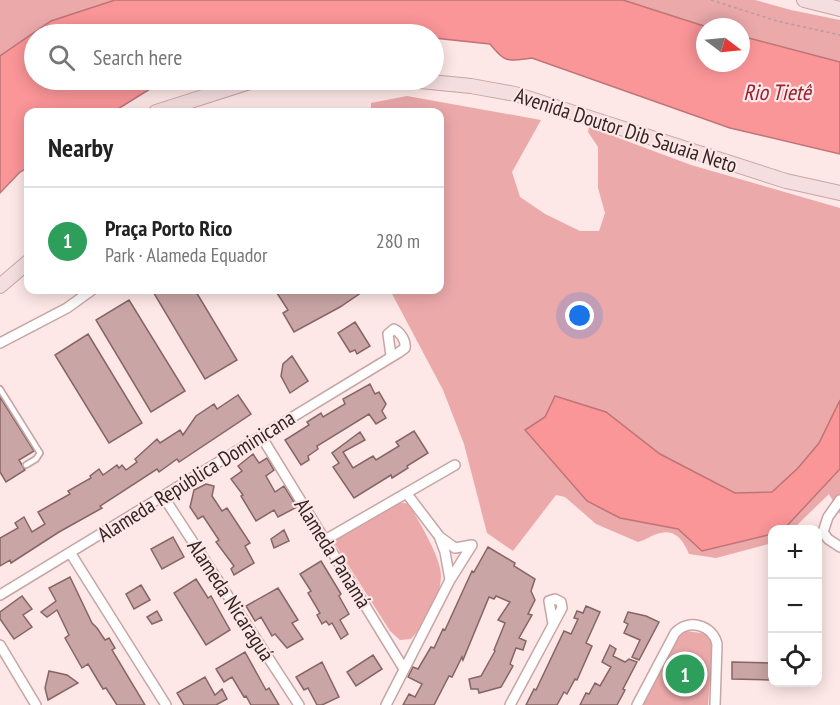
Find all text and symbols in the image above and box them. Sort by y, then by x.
north arrow [696,18,750,72]
search box [24,24,444,90]
icon: search [45,41,78,74]
text: Search here [93,43,182,71]
water label: Rio Tietê [743,78,813,106]
street label: Avenida Doutor Dib Sauaia Neto [511,81,741,179]
text: Nearby [48,131,113,164]
text: Praça Porto Rico [105,214,232,242]
text: 1 [63,228,72,254]
text: 280 m [376,228,420,254]
text: Park · Alameda Equador [105,242,267,268]
your location [565,301,594,330]
street label: Alameda República Dominicana [92,404,300,548]
street label: Alameda Panamá [289,493,377,613]
map controls [768,525,822,687]
button: + [768,525,822,579]
street label: Alameda Nicaraguá [182,534,280,666]
button: − [768,579,822,633]
button: locate [768,633,822,687]
pin: 1 [666,652,704,696]

